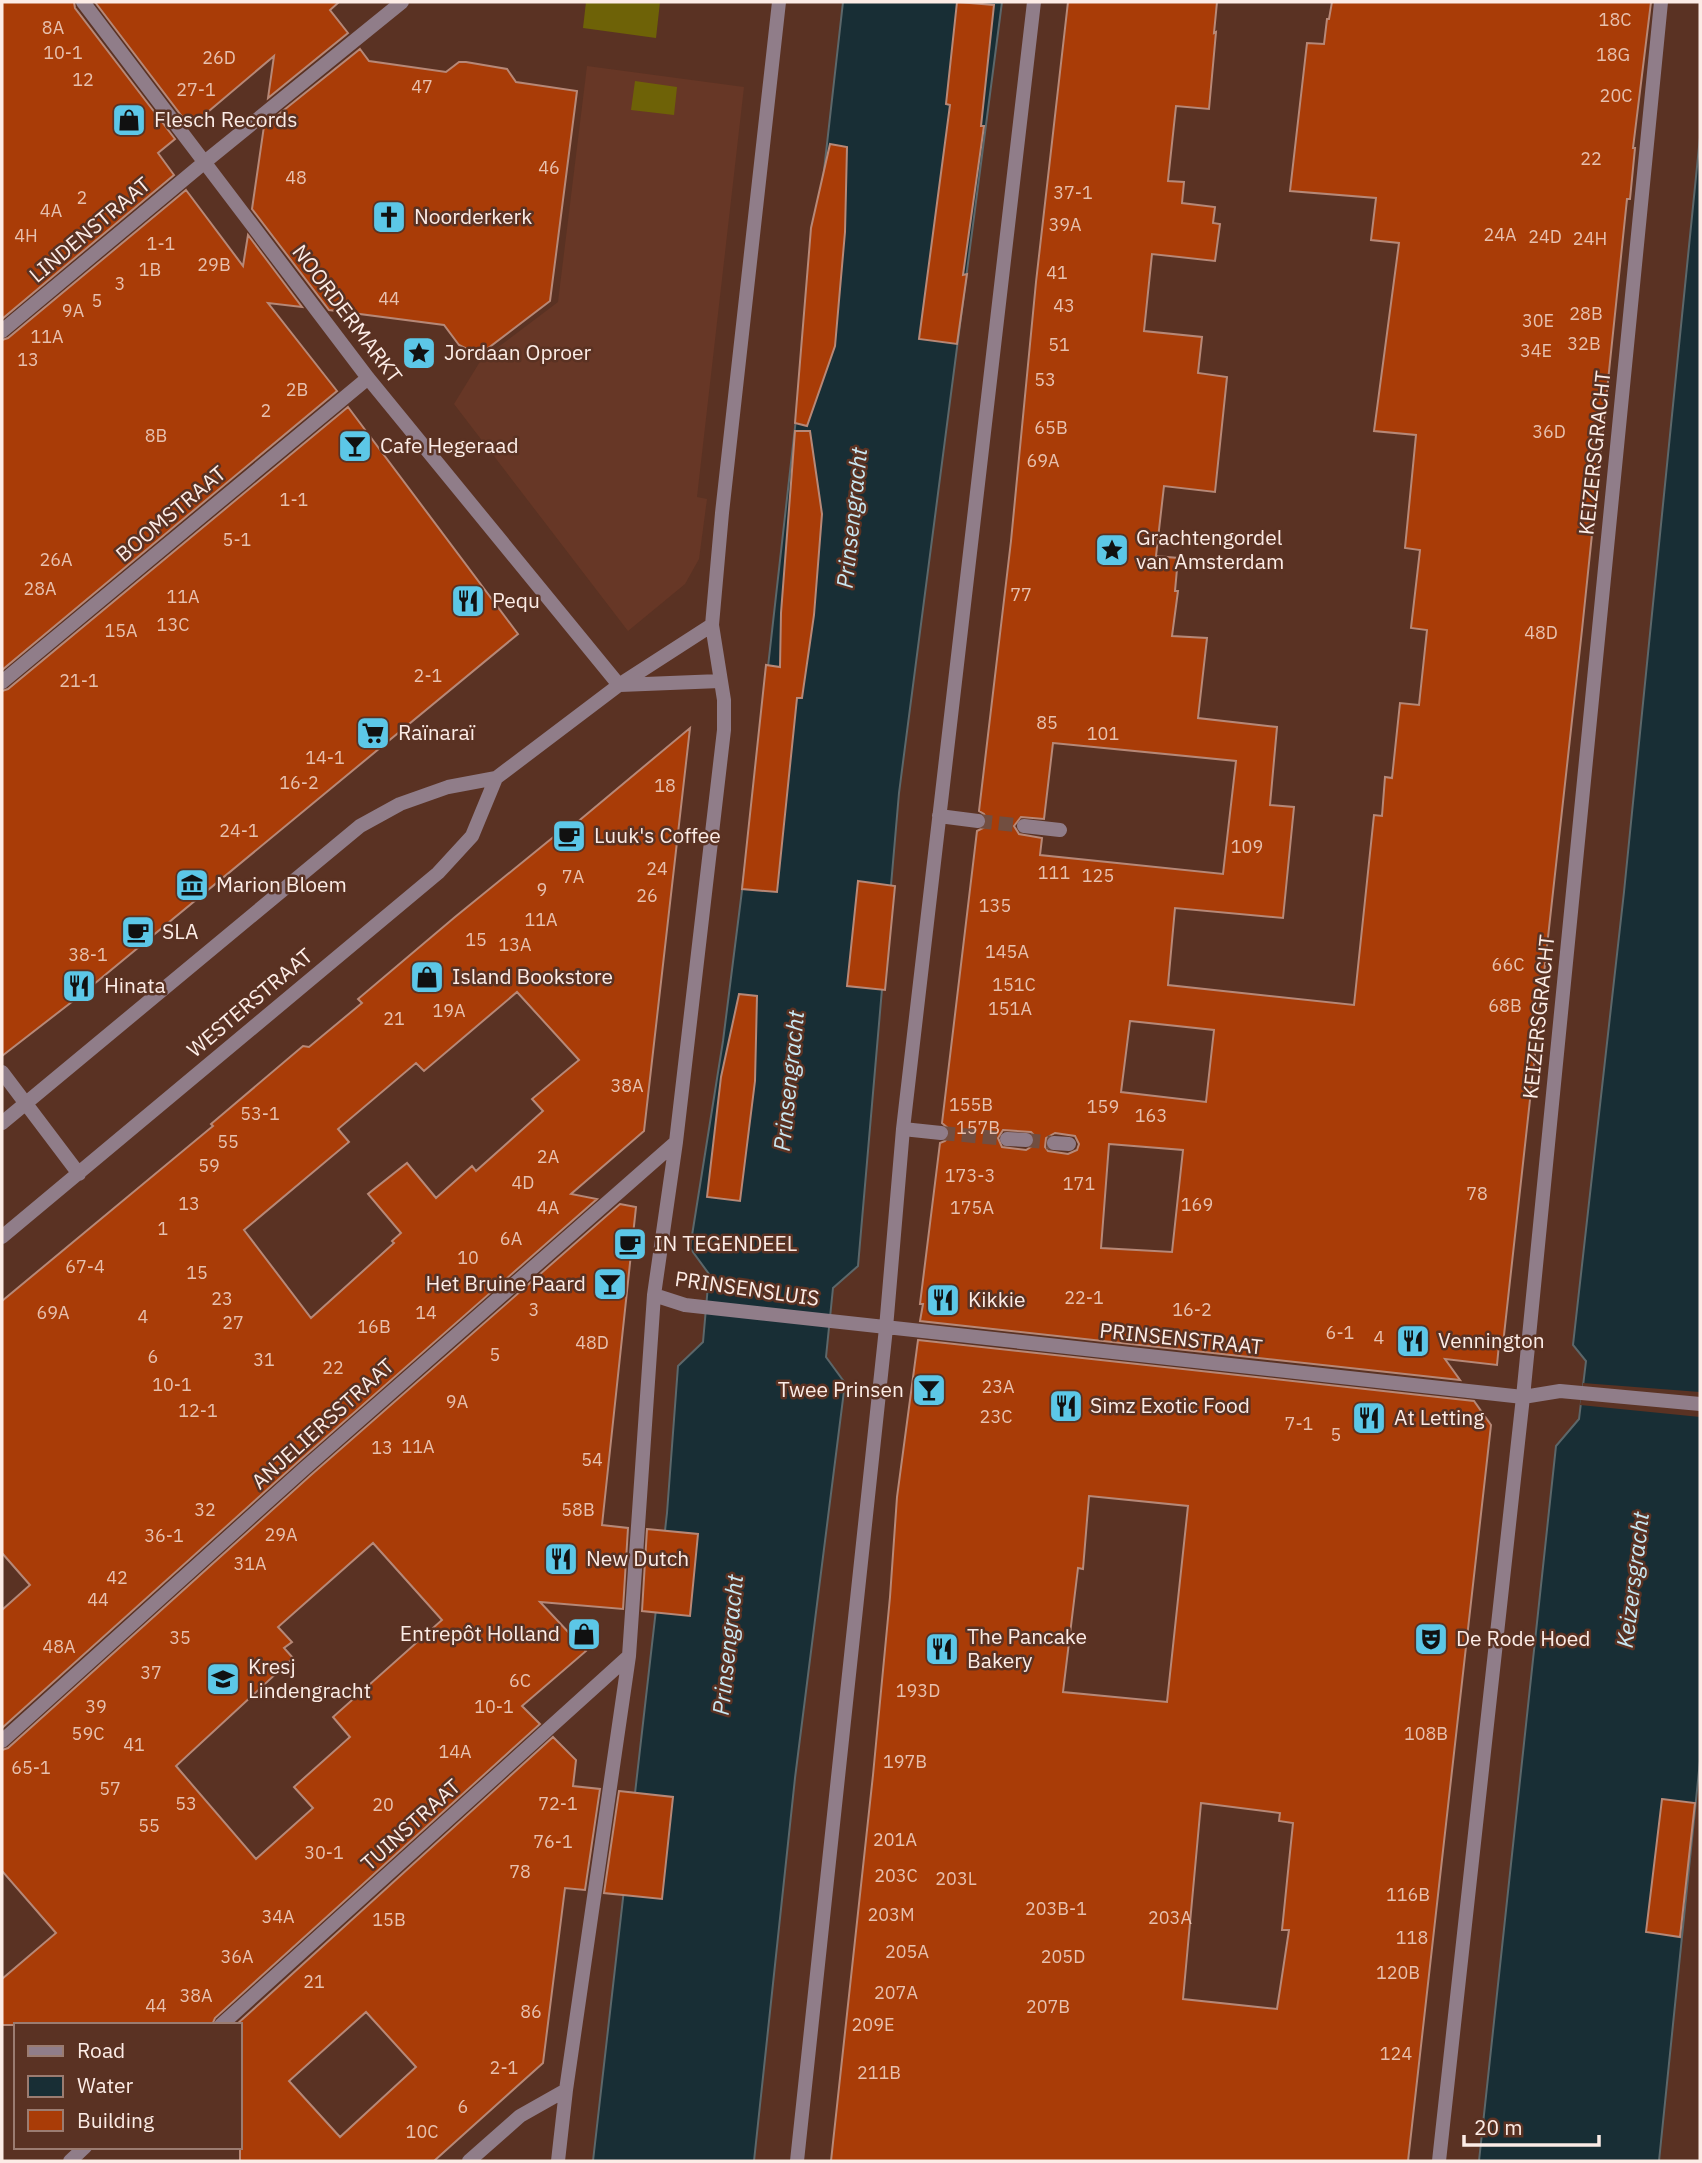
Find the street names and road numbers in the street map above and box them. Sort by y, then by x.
street label: LINDENSTRAAT [23,170,156,288]
street label: NOORDERMARKT [286,238,409,388]
street label: KEIZERSGRACHT [1571,369,1617,536]
street label: BOOMSTRAAT [109,459,231,568]
street label: KEIZERSGRACHT [1515,933,1561,1100]
street label: WESTERSTRAAT [181,941,318,1063]
street label: PRINSENSLUIS [673,1264,821,1312]
street label: PRINSENSTRAAT [1098,1316,1264,1360]
street label: ANJELIERSSTRAAT [245,1352,400,1495]
street label: TUINSTRAAT [355,1772,466,1876]

